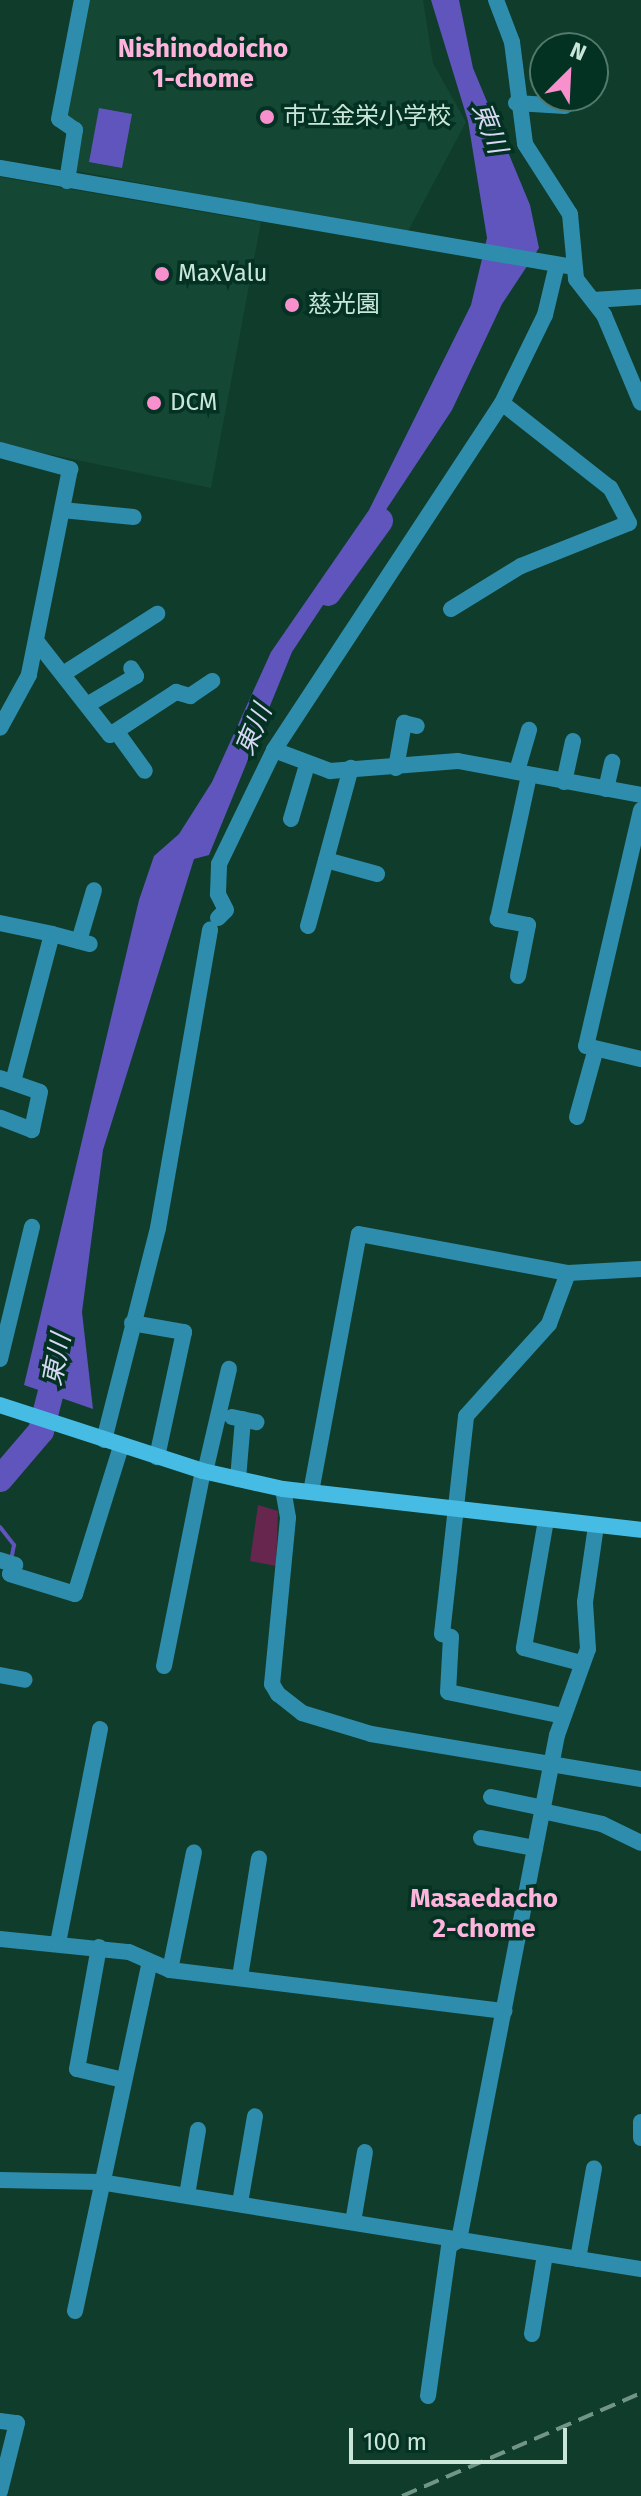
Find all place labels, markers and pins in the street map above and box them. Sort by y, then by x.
place label: 市立金栄小学校 [283,103,451,131]
marker: 市立金栄小学校 [258,108,276,126]
place label: MaxValu [178,260,268,288]
marker: MaxValu [153,265,171,283]
place label: 慈光園 [308,291,380,319]
marker: 慈光園 [283,296,301,314]
place label: DCM [170,389,217,417]
marker: DCM [145,394,163,412]

